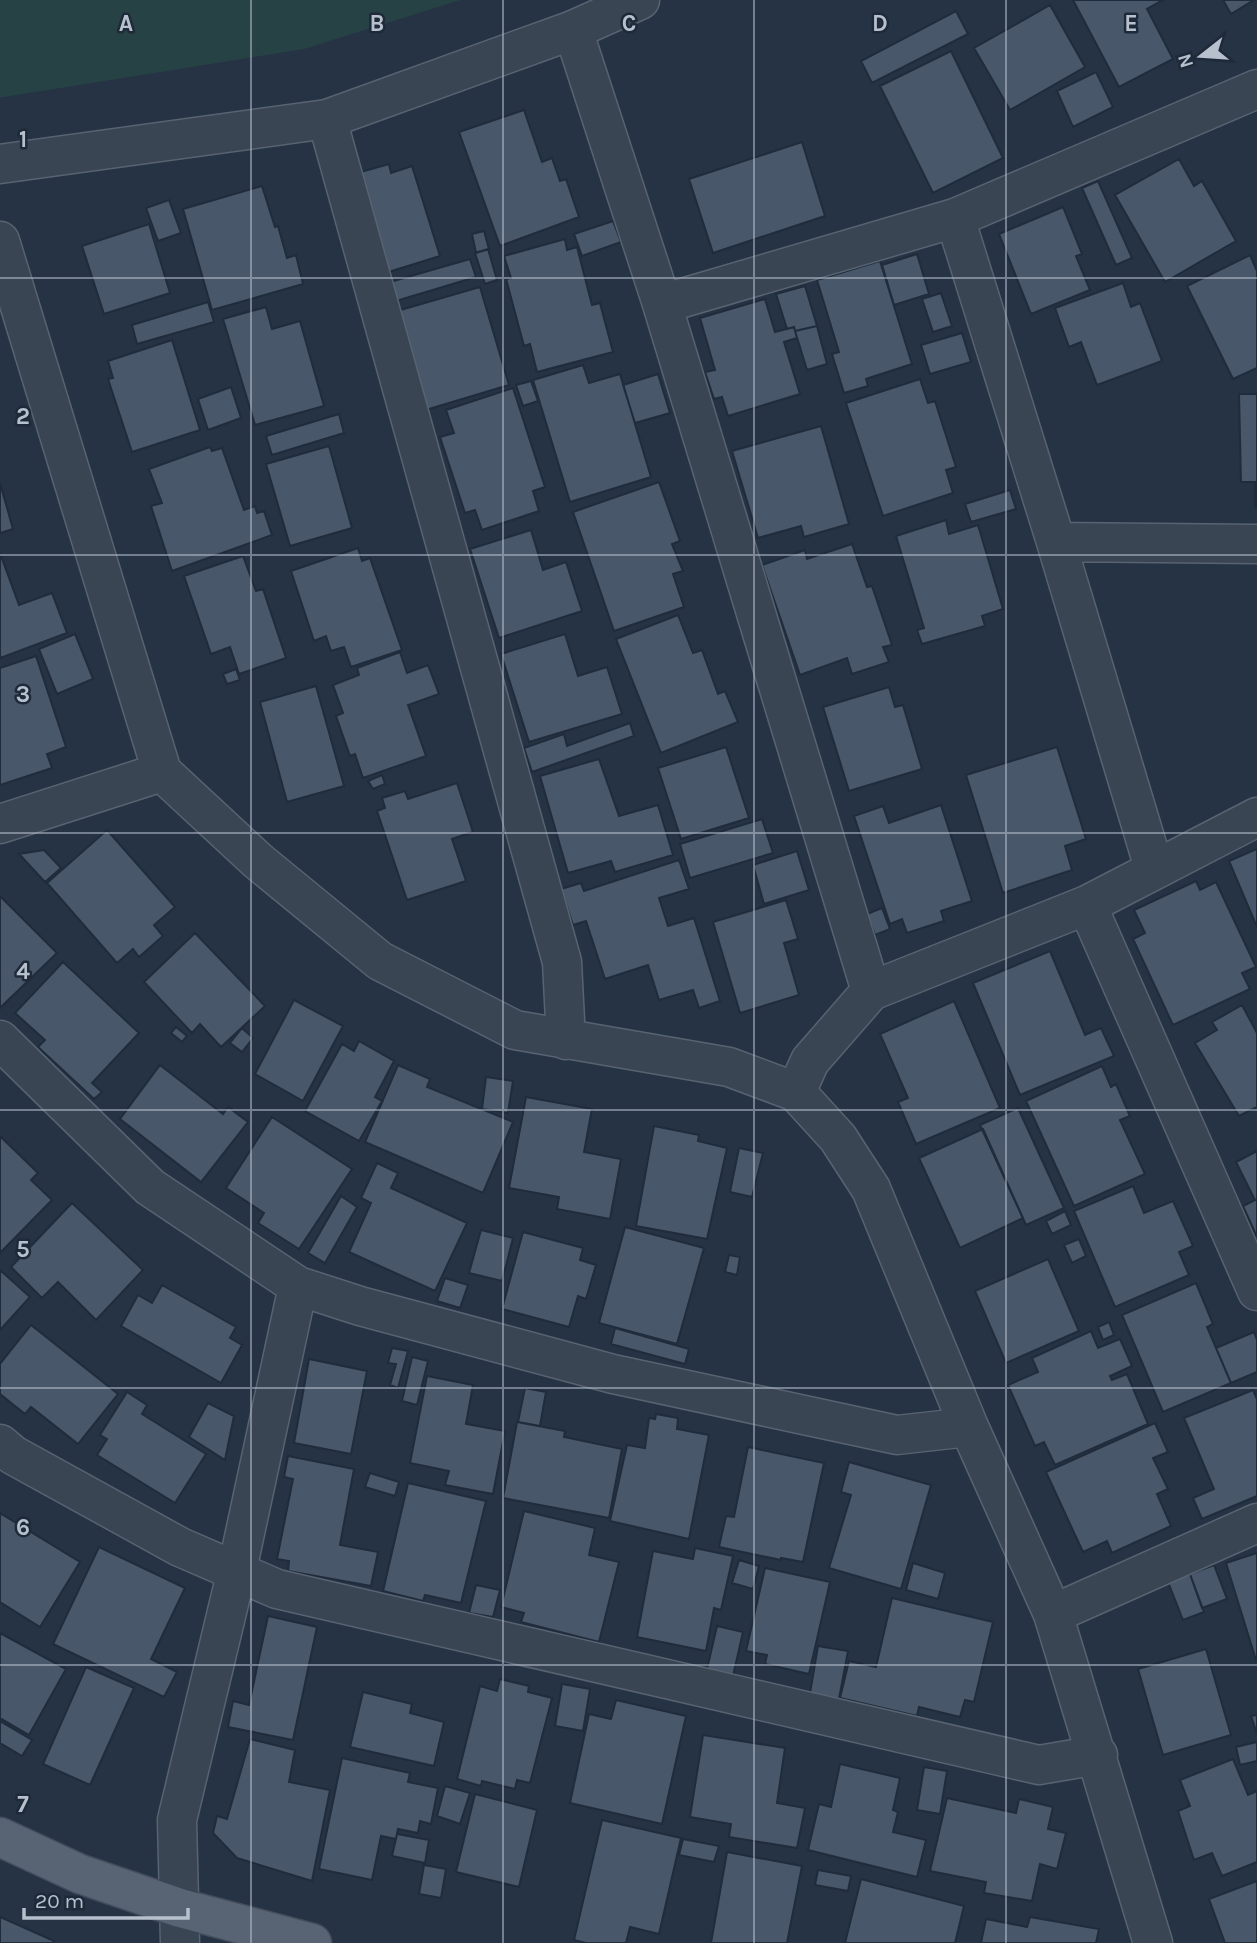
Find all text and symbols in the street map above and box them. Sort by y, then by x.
text: A [119,10,133,37]
text: B [370,10,384,37]
text: C [622,10,636,37]
text: D [872,10,888,37]
text: E [1124,10,1138,37]
north arrow [1166,21,1236,91]
text: N [1173,51,1198,70]
text: 1 [19,126,27,153]
text: 2 [16,403,30,430]
text: 3 [16,681,30,708]
text: 4 [16,958,30,985]
text: 5 [16,1236,30,1263]
text: 6 [16,1514,30,1541]
text: 7 [17,1791,29,1818]
scale bar [24,1876,189,1920]
text: 20 m [35,1889,84,1913]

